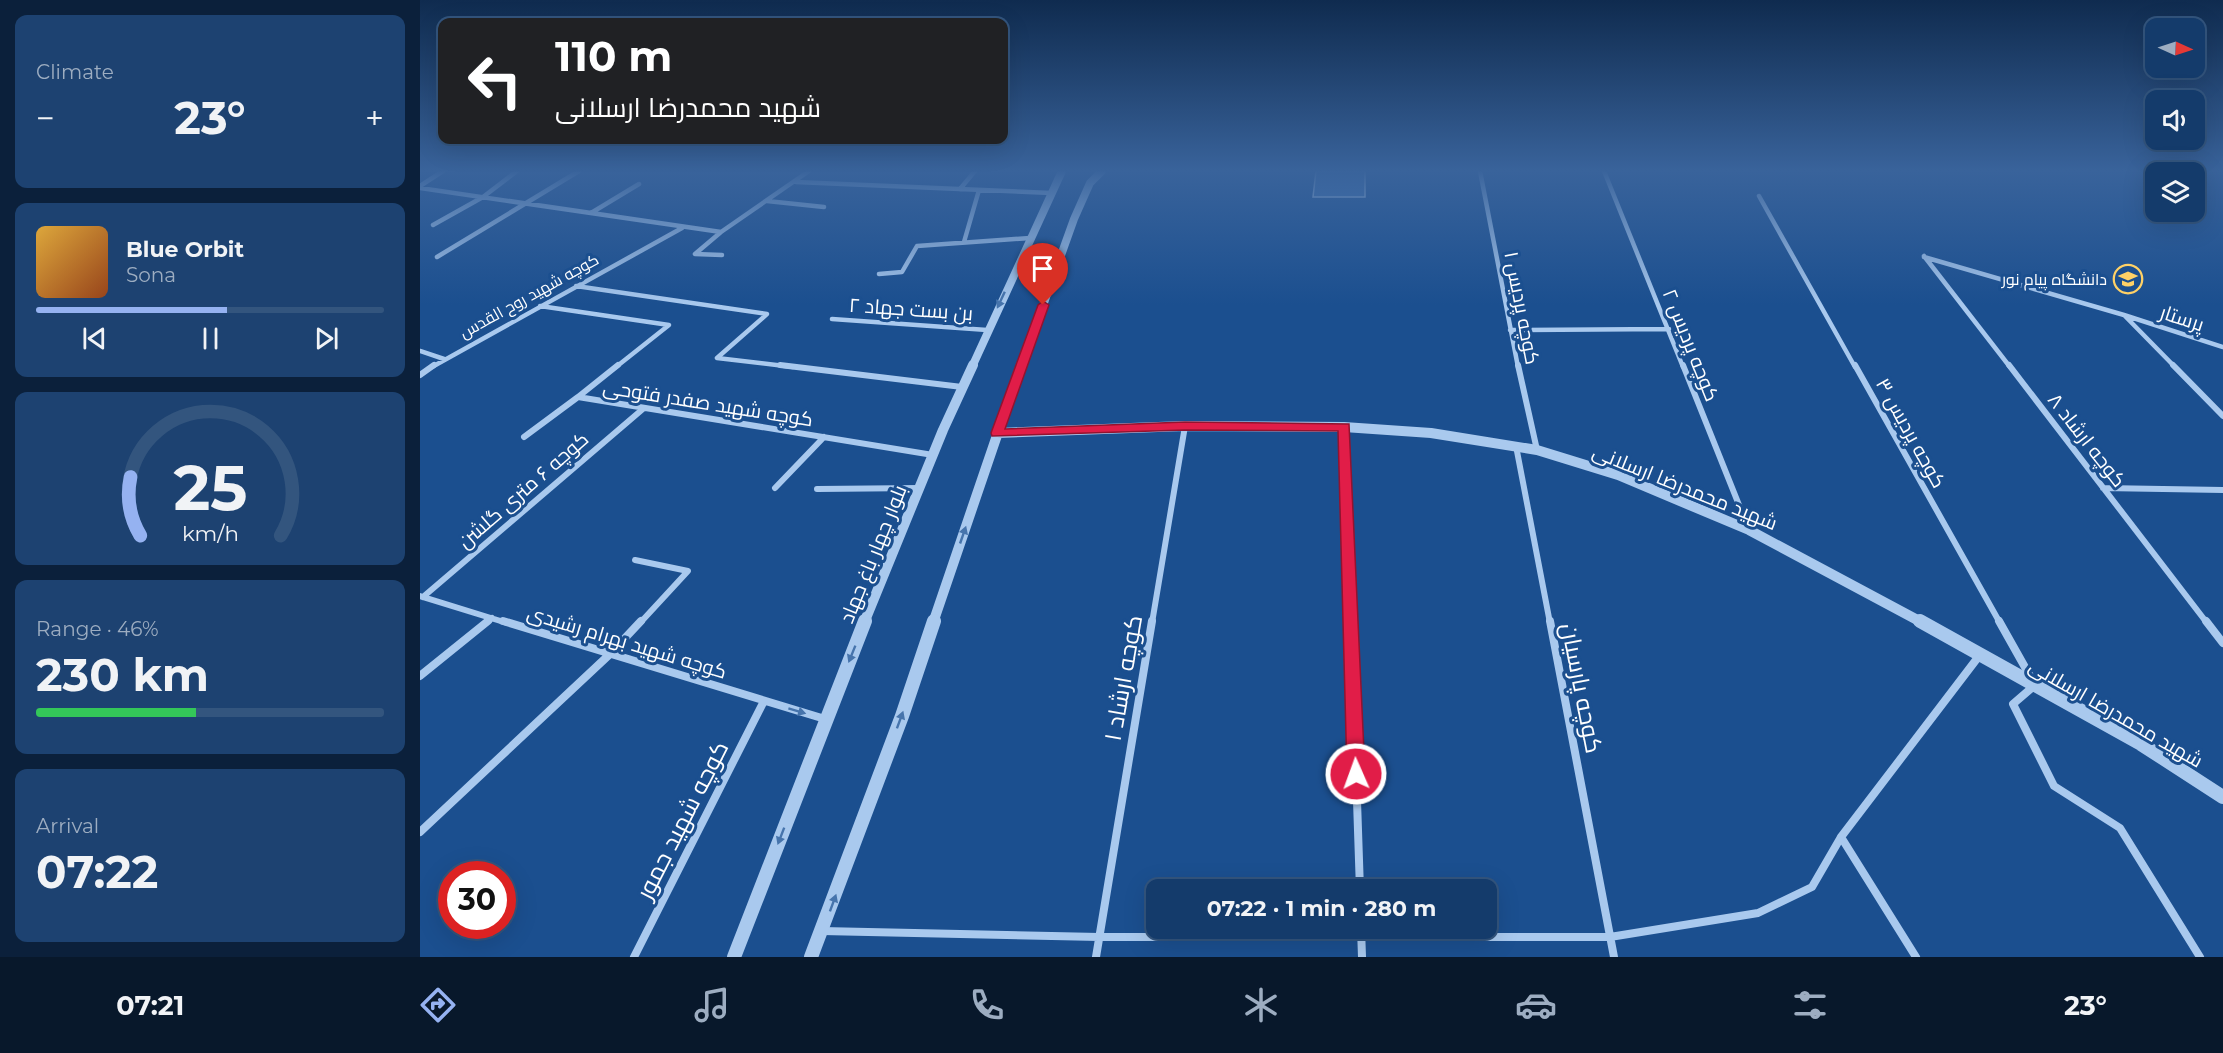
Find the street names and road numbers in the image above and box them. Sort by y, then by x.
street label: کوچه پردیس ۱ [1498,249,1545,367]
street label: کوچه شهید روح القدس [456,250,603,344]
street label: کوچه پردیس ۲ [1657,285,1724,405]
street label: بن بست جهاد ۲ [848,293,974,326]
street label: پرستار [2156,299,2208,338]
street label: کوچه پردیس ۳ [1870,374,1951,493]
street label: کوچه شهید صفدر فتوحی [601,375,815,432]
street label: کوچه ارشاد ۸ [2042,388,2131,492]
street label: کوچه ۶ متری گلشن [453,427,594,554]
street label: شهید محمدرضا ارسلانی [1589,439,1781,536]
street label: بلوار چهار باغ جهاد [834,481,914,627]
street label: کوچه شهید بهرام رشیدی [524,600,730,686]
street label: کوچه ارشاد ۱ [1098,613,1150,744]
street label: کوچه پارسیان [1553,620,1609,756]
street label: شهید محمدرضا ارسلانی [2024,653,2207,774]
street label: کوچه شهید جمور [629,736,736,907]

